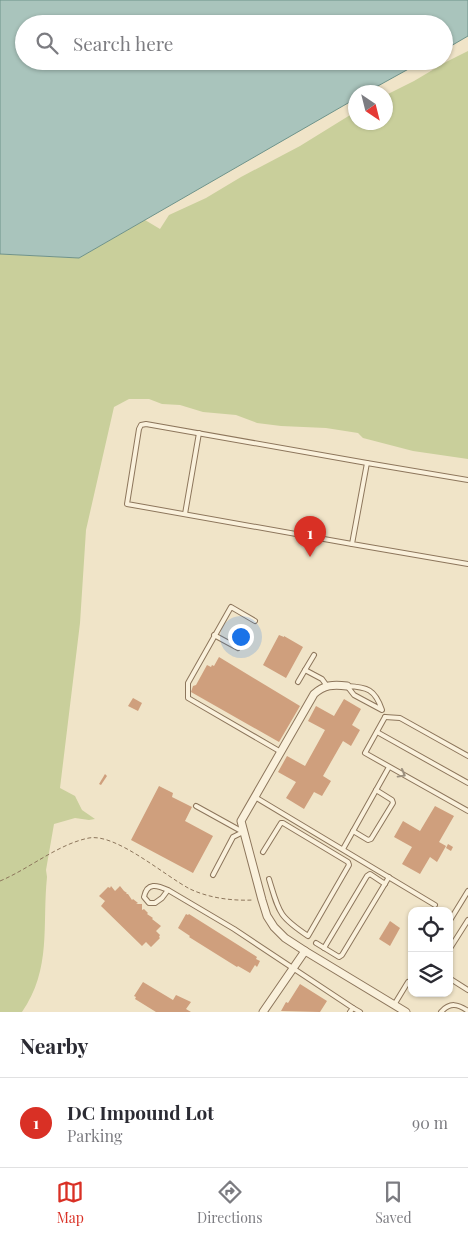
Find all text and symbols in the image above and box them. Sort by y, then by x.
search box [15,15,453,70]
icon: search [33,29,61,57]
text: Search here [73,30,173,56]
north arrow [348,85,393,130]
pin: 1 [294,516,326,557]
your location [228,624,254,650]
one-way arrow [397,768,406,778]
map controls [408,907,453,997]
button: locate [408,907,453,952]
button: layers [408,952,453,997]
text: Nearby [20,1031,89,1059]
text: DC Impound Lot [67,1099,214,1125]
text: 1 [33,1112,39,1133]
text: 90 m [412,1112,448,1133]
text: Parking [67,1125,122,1146]
tab: Map [56,1178,84,1227]
tab: Directions [197,1178,263,1227]
tab: Saved [375,1178,412,1227]

